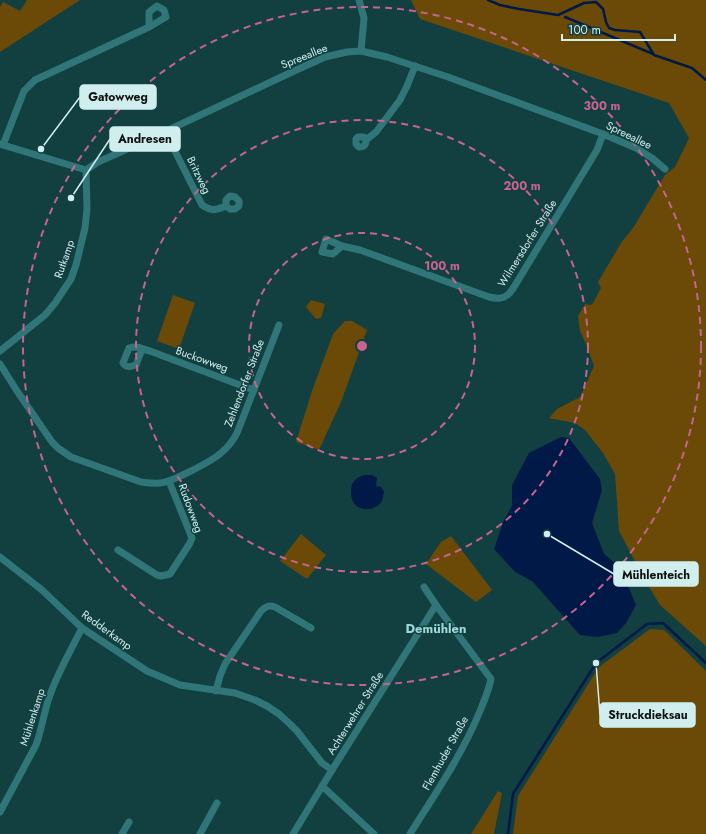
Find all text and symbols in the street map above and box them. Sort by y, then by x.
scale bar [562,16,675,42]
text: 100 m [568,21,601,39]
street label: Spreeallee [278,39,330,73]
callout: Gatowweg [80,85,156,109]
text: Gatowweg [88,88,148,106]
text: 300 m [584,97,621,115]
street label: Spreeallee [604,117,655,153]
callout: Andresen [110,127,180,151]
text: Andresen [117,130,172,148]
street label: Britzweg [183,154,215,196]
text: 200 m [503,177,541,195]
street label: Wilmersdorfer Straße [494,196,561,290]
street label: Rutkamp [50,238,78,280]
text: 100 m [424,257,460,275]
street label: Zehlendorfer Straße [220,337,268,429]
centre of rings [355,339,369,353]
street label: Buckowweg [174,342,230,376]
street label: Rudowweg [175,481,207,535]
callout: Mühlenteich [614,562,698,586]
text: Mühlenteich [622,566,690,584]
street label: Redderkamp [79,606,135,654]
district label: Demühlen [406,619,466,638]
street label: Achterwehrer Straße [323,668,387,758]
street label: Mühlenkamp [15,686,49,748]
callout: Struckdieksau [600,703,695,727]
text: Struckdieksau [608,706,688,724]
street label: Flemhuder Straße [418,713,472,793]

